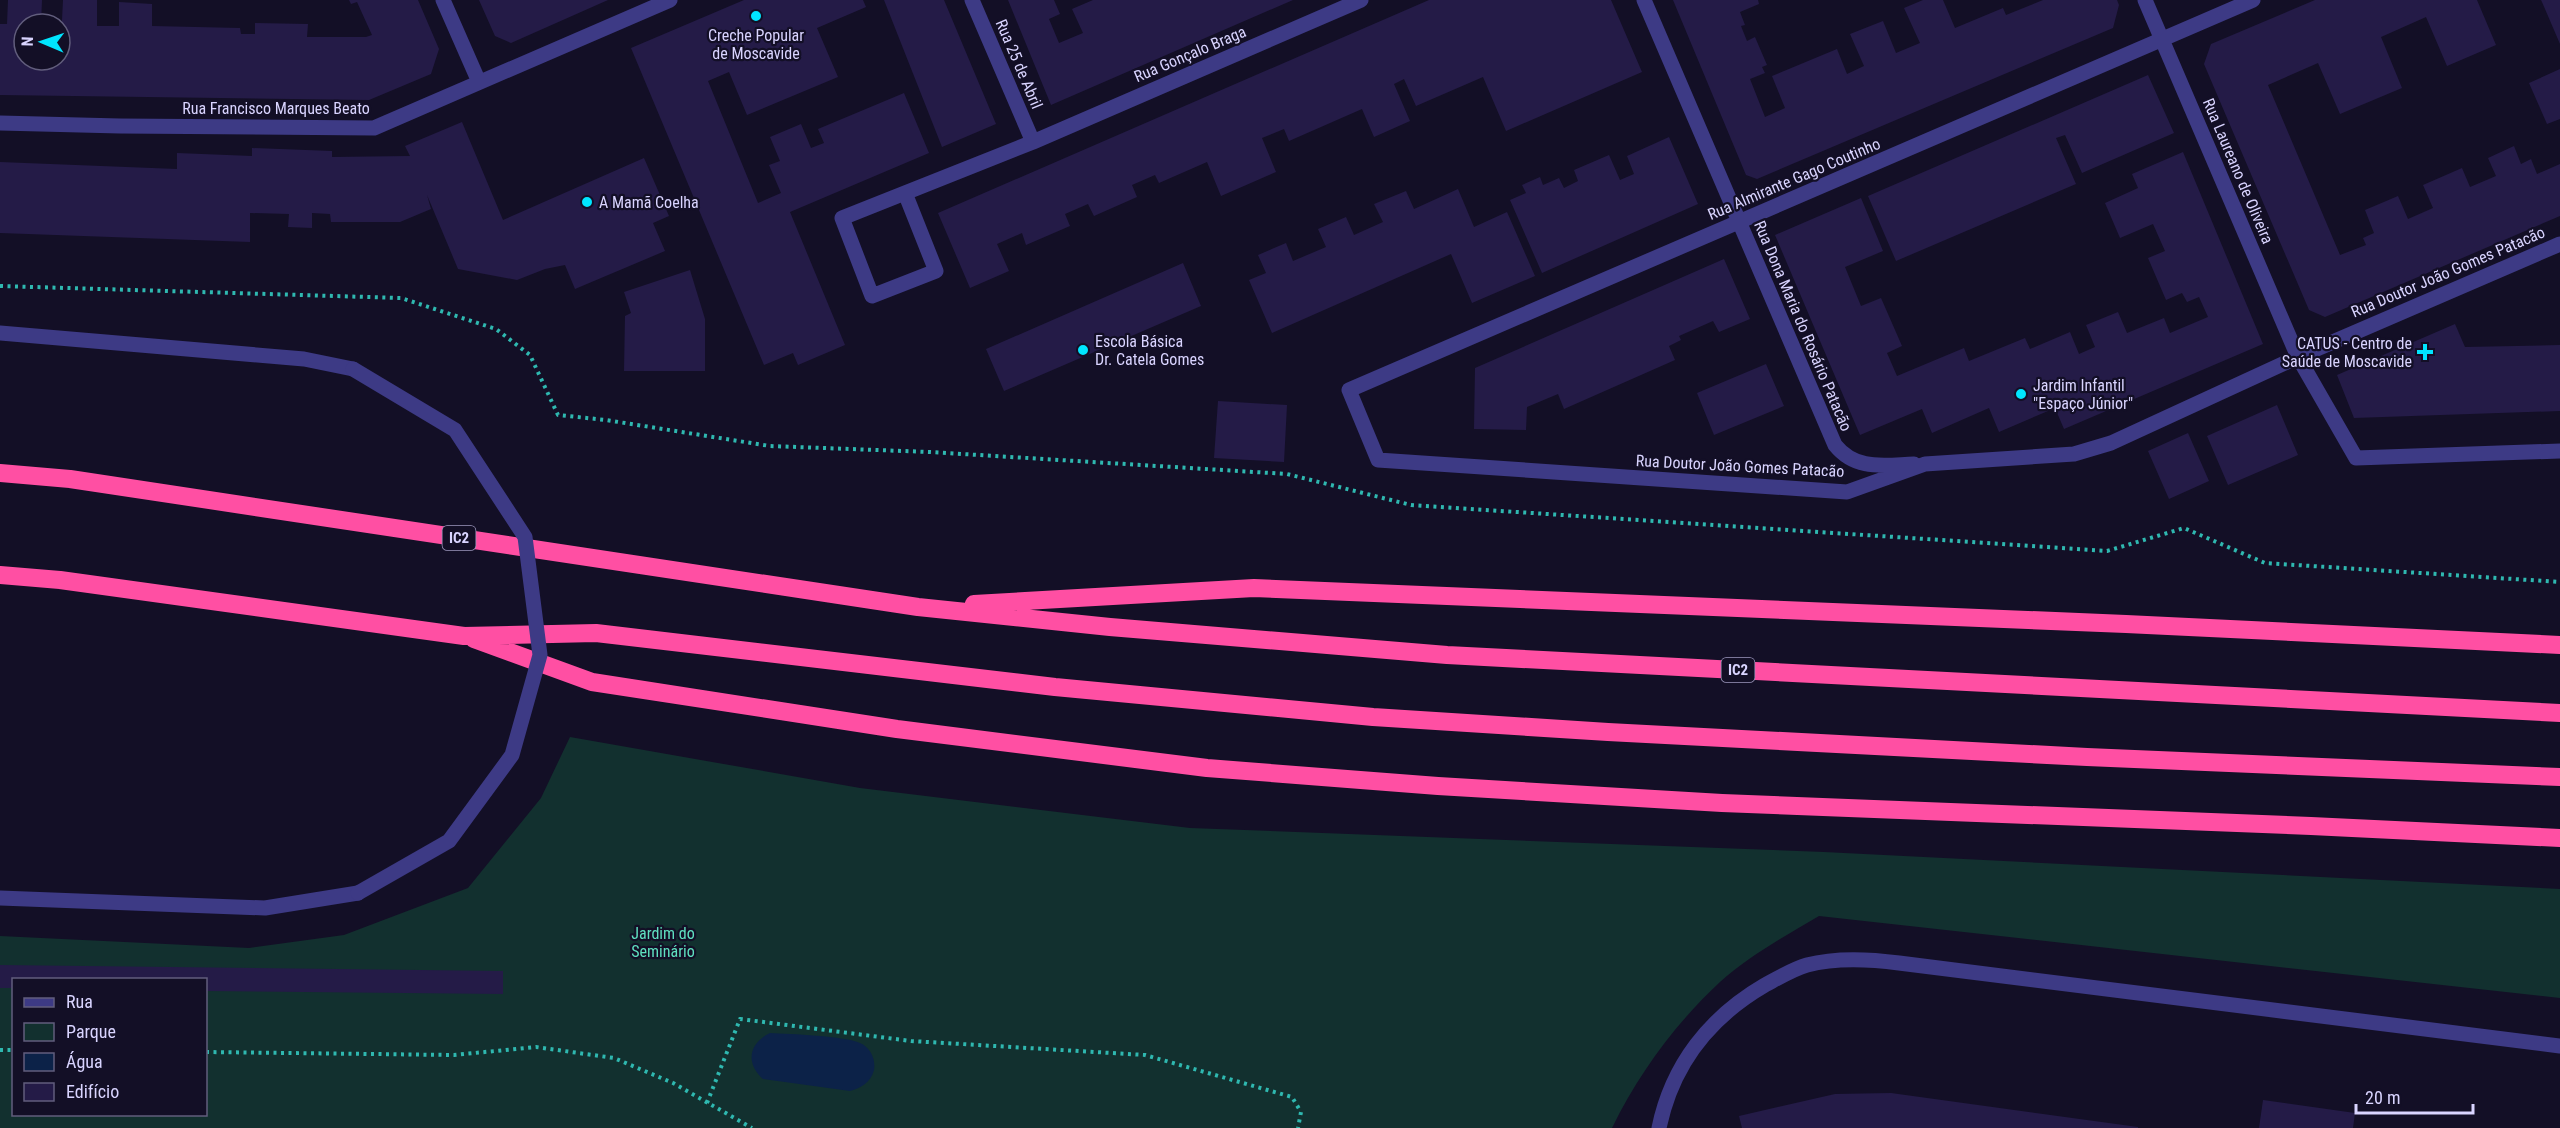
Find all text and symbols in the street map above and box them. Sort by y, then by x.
marker: Creche Popular de Moscavide [749,9,763,23]
north arrow [12,12,72,72]
street label: Rua 25 de Abril [992,16,1046,112]
street label: Rua Gonçalo Braga [1131,22,1249,86]
place label: Creche Popular de Moscavide [708,26,804,63]
text: N [18,36,37,47]
street label: Rua Laureano de Oliveira [2199,95,2277,247]
street label: Rua Francisco Marques Beato [182,99,370,118]
street label: Rua Almirante Gago Coutinho [1705,134,1883,224]
place label: A Mamã Coelha [599,193,699,212]
marker: A Mamã Coelha [580,195,594,209]
street label: Rua Dona Maria do Rosário Patacão [1750,218,1856,434]
street label: Rua Doutor João Gomes Patacão [2348,222,2548,322]
place label: Escola Básica Dr. Catela Gomes [1095,332,1204,369]
place label: CATUS - Centro de Saúde de Moscavide [2282,334,2412,371]
marker: Escola Básica Dr. Catela Gomes [1076,343,1090,357]
marker: CATUS - Centro de Saúde de Moscavide [2416,343,2434,361]
place label: Jardim Infantil "Espaço Júnior" [2033,376,2133,413]
marker: Jardim Infantil "Espaço Júnior" [2014,387,2028,401]
street label: Rua Doutor João Gomes Patacão [1635,451,1845,481]
road number: IC2 [442,526,476,550]
road number: IC2 [1722,658,1754,682]
park label: Jardim do Seminário [631,924,695,961]
legend [12,978,207,1116]
text: Rua [66,991,93,1012]
text: Parque [66,1021,116,1042]
text: Água [66,1051,103,1072]
scale bar [2356,1077,2473,1115]
text: Edifício [66,1081,119,1102]
text: 20 m [2365,1087,2400,1108]

